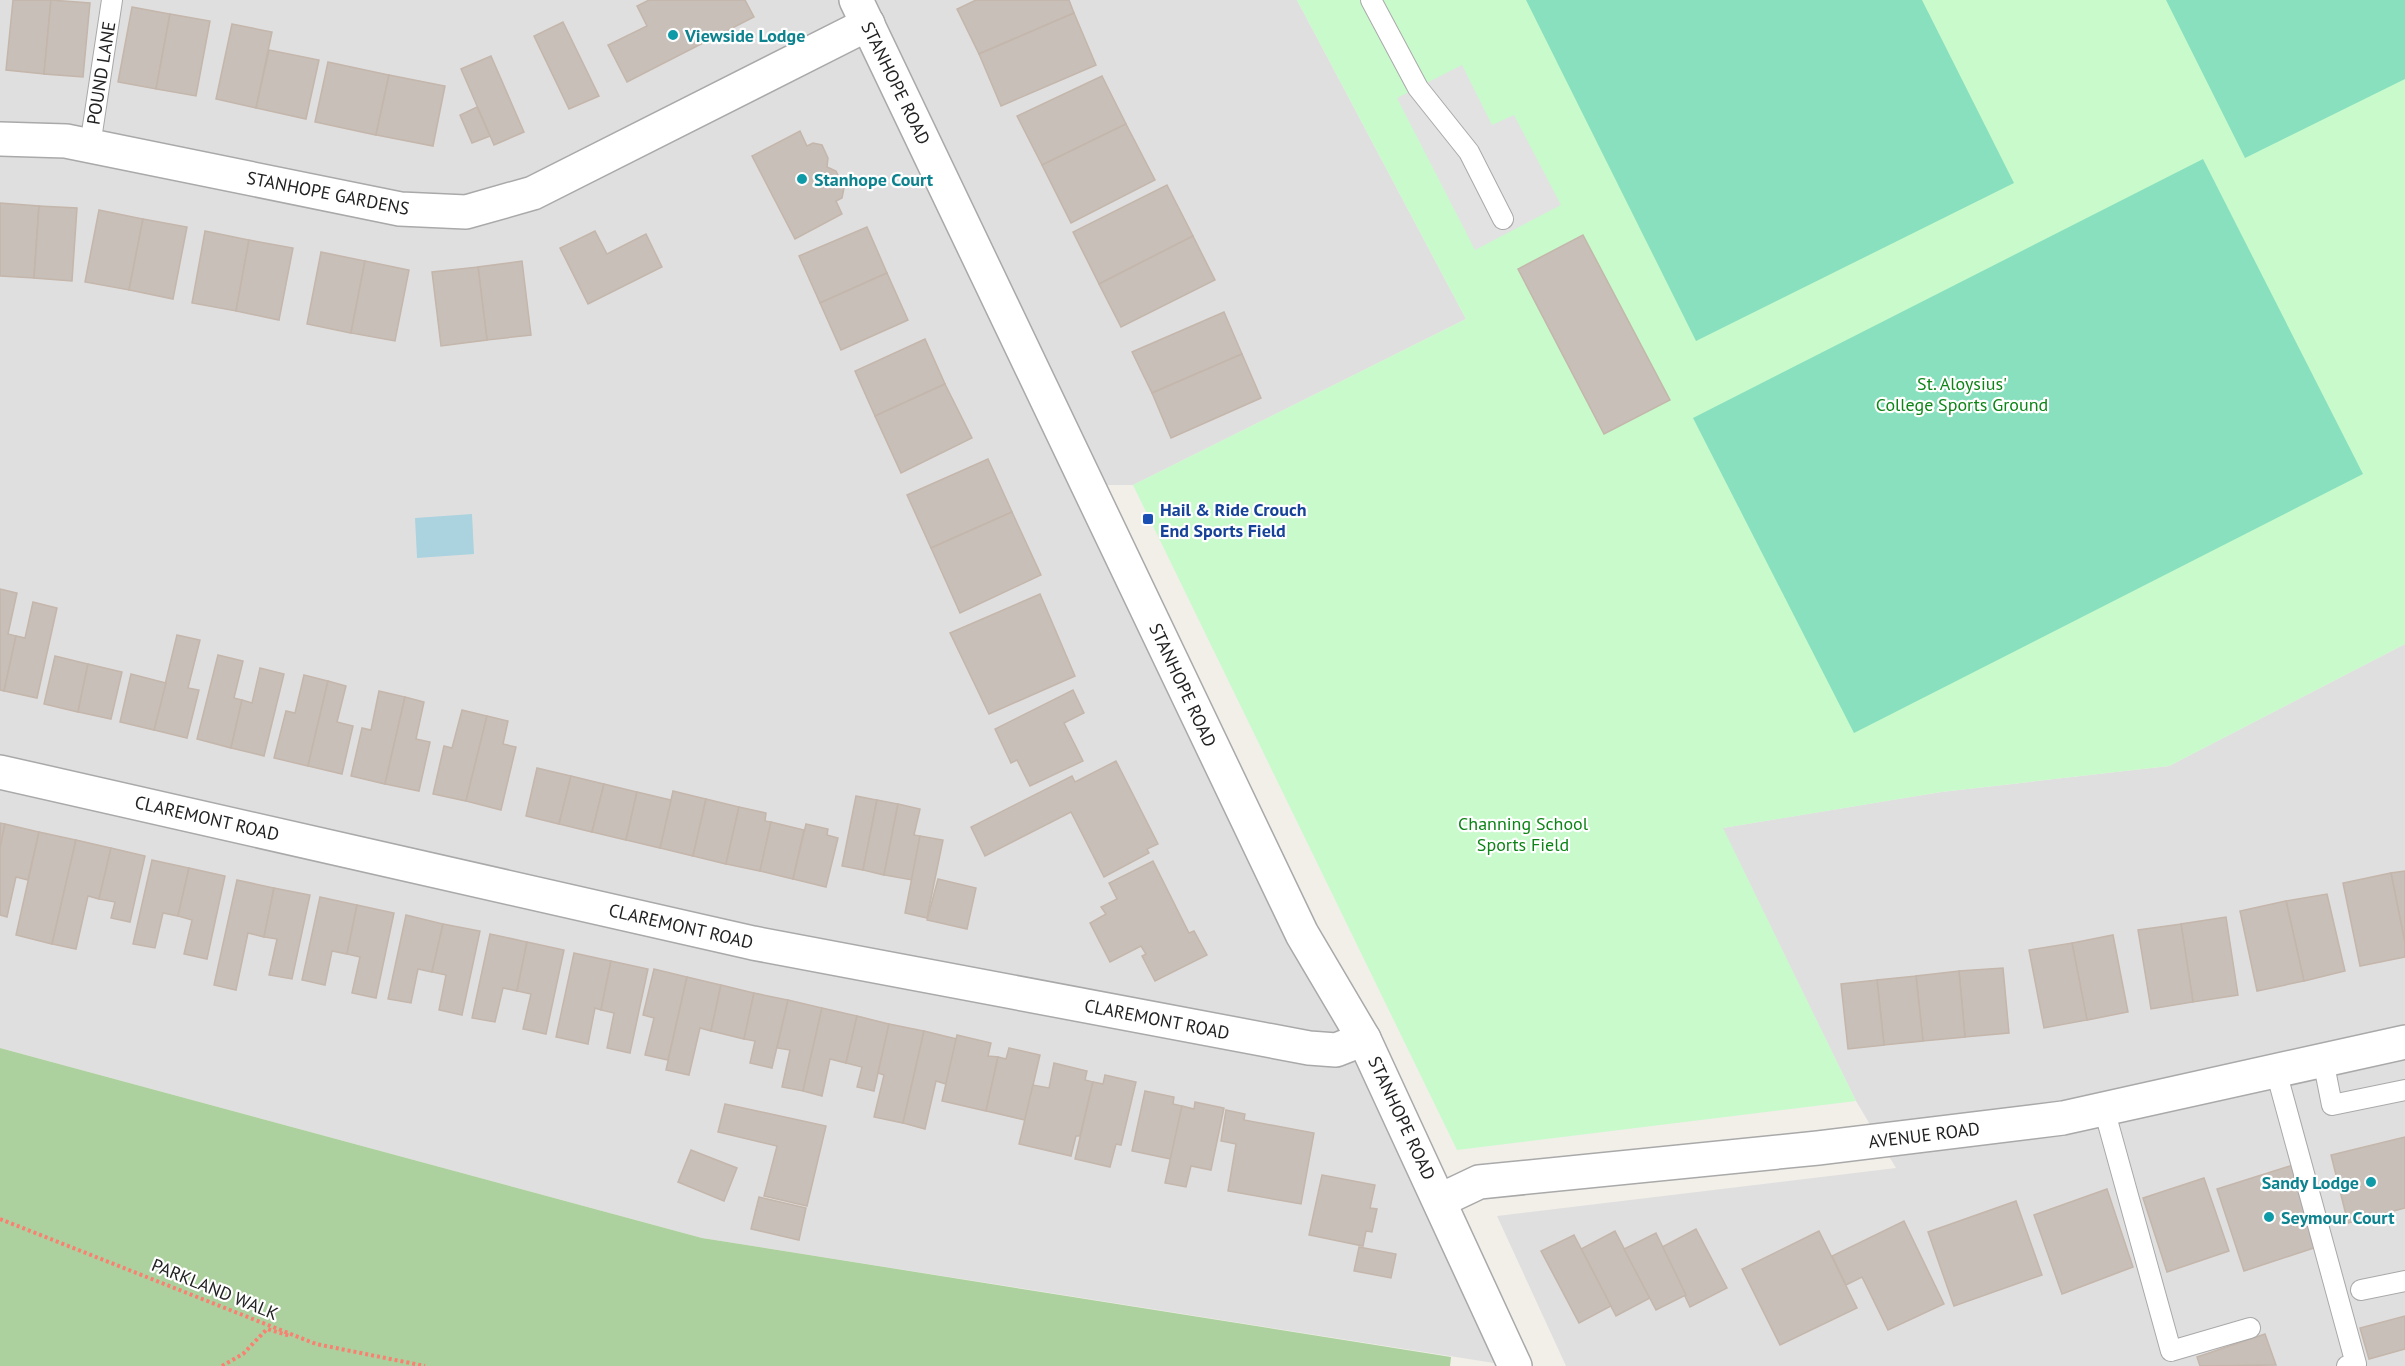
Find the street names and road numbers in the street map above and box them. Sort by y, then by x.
street label: STANHOPE ROAD [856,18,936,148]
street label: POUND LANE [81,20,121,126]
street label: STANHOPE GARDENS [245,166,411,220]
street label: STANHOPE ROAD [1144,619,1222,751]
street label: CLAREMONT ROAD [133,790,281,846]
street label: CLAREMONT ROAD [607,898,755,954]
street label: CLAREMONT ROAD [1082,994,1232,1044]
street label: STANHOPE ROAD [1363,1052,1441,1184]
street label: AVENUE ROAD [1867,1117,1981,1153]
street label: PARKLAND WALK [148,1253,282,1325]

